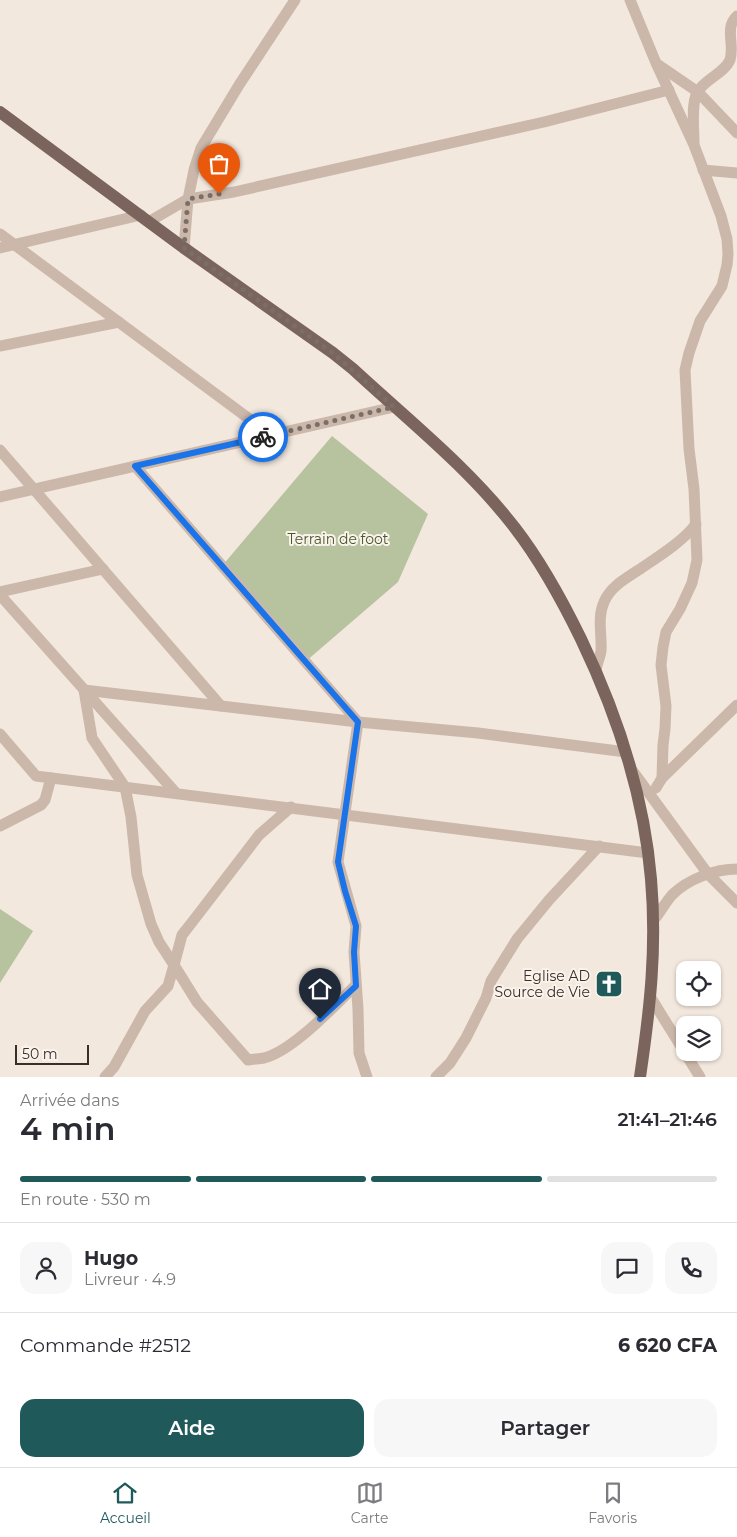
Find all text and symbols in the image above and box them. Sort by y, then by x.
pin [198,143,240,194]
icon: bag [205,150,233,178]
courier [238,412,288,462]
icon: bike [249,423,277,451]
park label: Terrain de foot [288,530,389,548]
map controls [676,961,721,1061]
button: locate [676,961,721,1006]
place label: Eglise AD Source de Vie [495,967,590,1001]
pin [299,968,341,1019]
church icon: Eglise AD Source de Vie [594,969,624,999]
icon: home [306,975,334,1003]
button: layers [676,1016,721,1061]
scale bar [15,1042,89,1065]
text: 50 m [22,1045,58,1063]
text: Arrivée dans [20,1091,119,1110]
text: 21:41–21:46 [617,1108,717,1131]
text: 4 min [20,1109,115,1148]
text: En route · 530 m [20,1190,151,1209]
button: person [20,1242,72,1294]
button: chat [601,1242,653,1294]
button: phone [665,1242,717,1294]
text: Hugo [84,1247,138,1270]
text: Livreur · 4.9 [84,1270,176,1289]
text: Commande #2512 [20,1334,191,1357]
text: 6 620 CFA [618,1334,717,1357]
button: Aide [20,1399,364,1457]
button: Partager [374,1399,717,1457]
tab: Accueil [100,1479,151,1527]
tab: Carte [351,1479,388,1527]
tab: Favoris [588,1479,637,1527]

